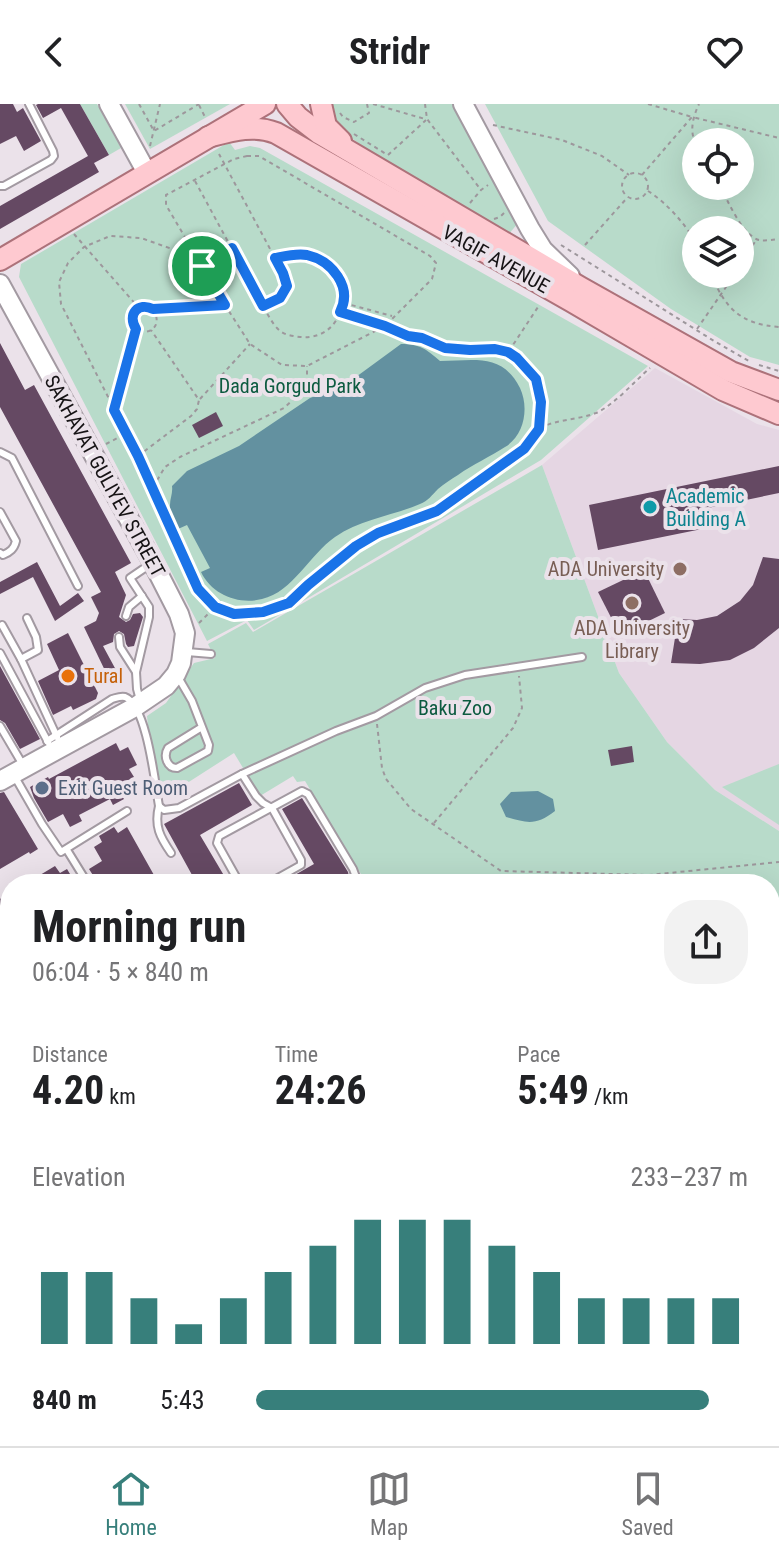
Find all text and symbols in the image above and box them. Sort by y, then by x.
icon: back [32,30,76,74]
icon: heart [703,30,747,74]
text: Stridr [349,31,430,73]
map controls [682,128,754,288]
button: locate [682,128,754,200]
button: layers [682,216,754,288]
street label: VAGIF AVENUE [438,220,554,298]
pin [168,232,236,300]
icon: arrive [180,244,224,288]
street label: SAKHAVAT GULIYEV STREET [40,371,170,581]
park label: Dada Gorgud Park [219,374,361,398]
place label: Academic Building A [666,484,746,531]
marker: Academic Building A [641,498,659,516]
place label: ADA University [548,557,664,581]
marker: ADA University [671,560,689,578]
marker: ADA University Library [623,594,641,612]
place label: ADA University Library [574,616,690,663]
place label: Tural [84,664,123,688]
marker: Tural [59,667,77,685]
park label: Baku Zoo [418,696,492,720]
place label: Exit Guest Room [58,776,188,800]
marker: Exit Guest Room [33,779,51,797]
button: share [664,900,748,984]
text: Morning run [32,901,246,953]
text: 06:04 · 5 × 840 m [32,957,209,987]
text: Distance [32,1042,108,1067]
text: Time [275,1042,318,1067]
text: Pace [517,1042,560,1067]
text: 4.20 [32,1067,104,1114]
text: 24:26 [275,1067,366,1114]
text: 5:49 [517,1067,589,1114]
text: km [104,1084,136,1109]
text: /km [589,1084,629,1109]
text: Elevation [32,1162,126,1192]
text: 233–237 m [631,1162,748,1192]
text: 840 m [32,1385,97,1415]
text: 5:43 [160,1385,205,1415]
tab: Home [105,1467,157,1540]
tab: Map [367,1467,411,1540]
tab: Saved [622,1467,674,1540]

